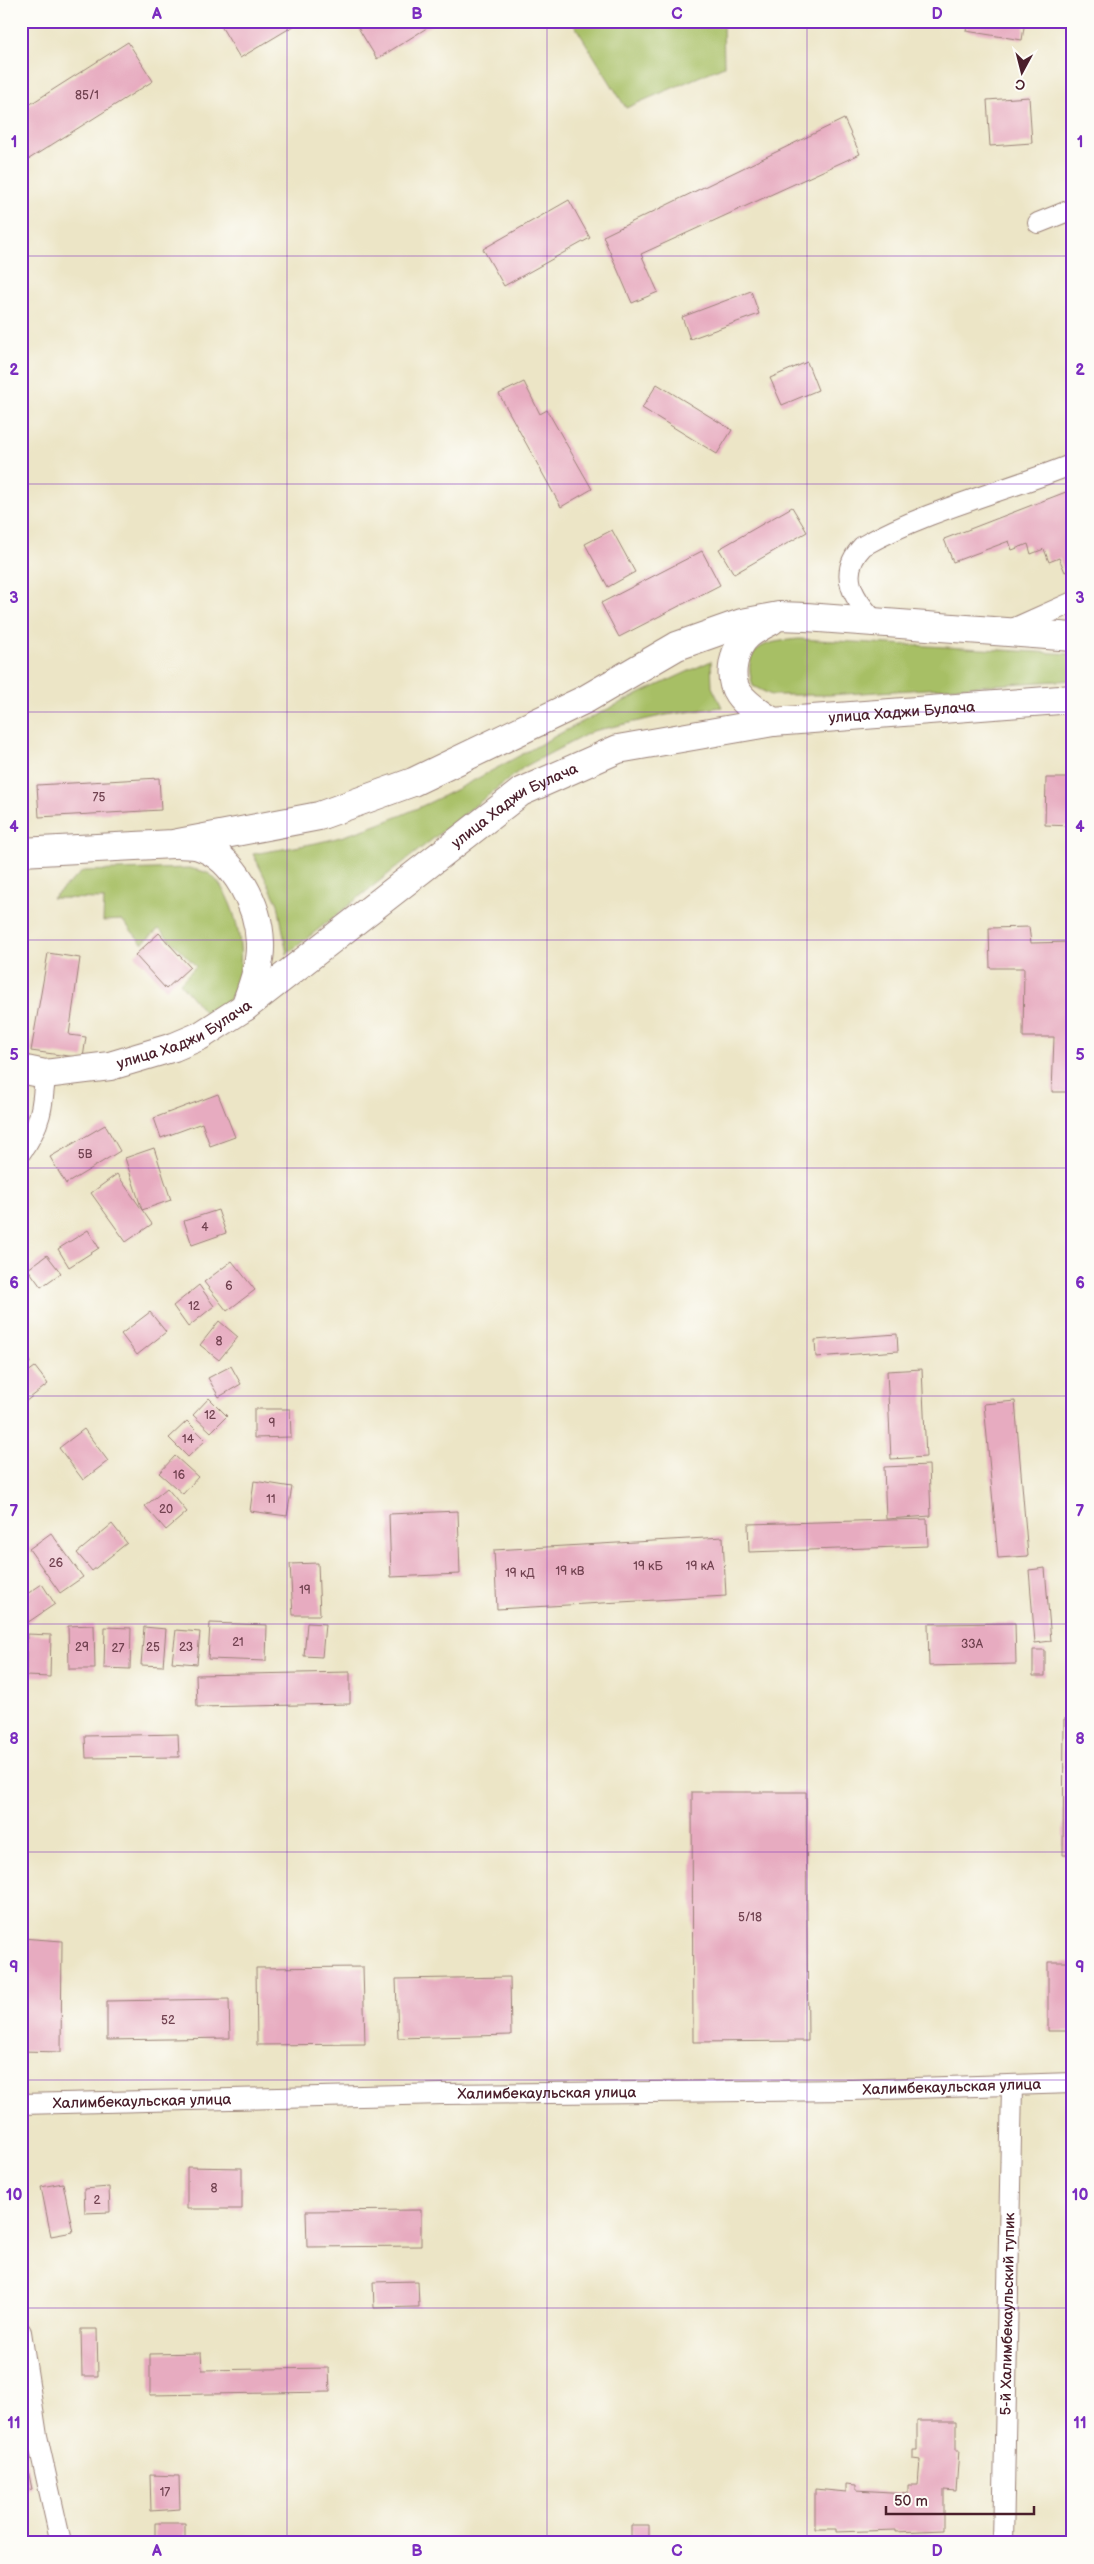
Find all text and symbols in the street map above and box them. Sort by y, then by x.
text: A [151,5,162,24]
text: B [411,5,423,24]
text: C [671,5,683,24]
text: D [931,5,943,24]
north arrow [996,48,1046,98]
text: С [1014,75,1026,93]
house number: 85/1 [75,88,99,103]
text: 1 [11,133,17,152]
text: 1 [1077,133,1083,152]
text: 2 [9,361,19,380]
text: 2 [1075,361,1085,380]
text: 3 [9,589,19,608]
text: 3 [1075,589,1085,608]
street label: улица Хаджи Булача [828,697,976,727]
street label: улица Хаджи Булача [447,759,581,852]
house number: 75 [93,790,106,805]
text: 4 [9,818,19,837]
text: 4 [1075,818,1085,837]
street label: улица Хаджи Булача [115,996,256,1073]
text: 5 [9,1046,19,1065]
text: 5 [1075,1046,1085,1065]
house number: 5В [78,1147,93,1162]
house number: 4 [201,1220,209,1235]
text: 6 [9,1274,19,1293]
text: 6 [1075,1274,1085,1293]
house number: 6 [225,1279,233,1294]
house number: 12 [188,1299,200,1314]
house number: 8 [216,1334,223,1349]
house number: 12 [204,1408,216,1423]
house number: 9 [269,1416,276,1431]
house number: 14 [182,1432,195,1447]
house number: 16 [173,1468,185,1483]
house number: 11 [266,1492,276,1507]
text: 7 [10,1502,19,1521]
house number: 20 [159,1502,173,1517]
text: 7 [1076,1502,1085,1521]
house number: 26 [49,1556,63,1571]
house number: 19 кБ [633,1559,663,1574]
house number: 19 кА [686,1559,715,1574]
house number: 19 кВ [556,1564,585,1579]
house number: 19 кД [505,1566,535,1581]
house number: 19 [299,1583,311,1598]
house number: 21 [232,1635,244,1650]
house number: 33А [961,1637,984,1652]
house number: 29 [75,1640,89,1655]
house number: 25 [146,1640,160,1655]
house number: 23 [179,1640,193,1655]
house number: 27 [112,1641,125,1656]
text: 8 [9,1730,19,1749]
text: 8 [1075,1730,1085,1749]
house number: 5/18 [738,1910,762,1925]
text: 9 [9,1958,19,1977]
text: 9 [1075,1958,1085,1977]
house number: 52 [161,2013,175,2028]
street label: Халимбекаульская улица [862,2075,1042,2099]
street label: Халимбекаульская улица [457,2083,636,2103]
street label: Халимбекаульская улица [52,2090,232,2113]
house number: 8 [211,2181,218,2196]
text: 10 [6,2186,22,2205]
text: 10 [1072,2186,1088,2205]
house number: 2 [93,2193,101,2208]
street label: 5-й Халимбекаульский тупик [996,2212,1019,2416]
text: 11 [7,2414,21,2433]
text: 11 [1073,2414,1087,2433]
scale bar [886,2484,1034,2516]
house number: 17 [160,2485,170,2500]
text: 50 m [894,2492,928,2511]
text: A [151,2542,162,2561]
text: B [411,2542,423,2561]
text: C [671,2542,683,2561]
text: D [931,2542,943,2561]

